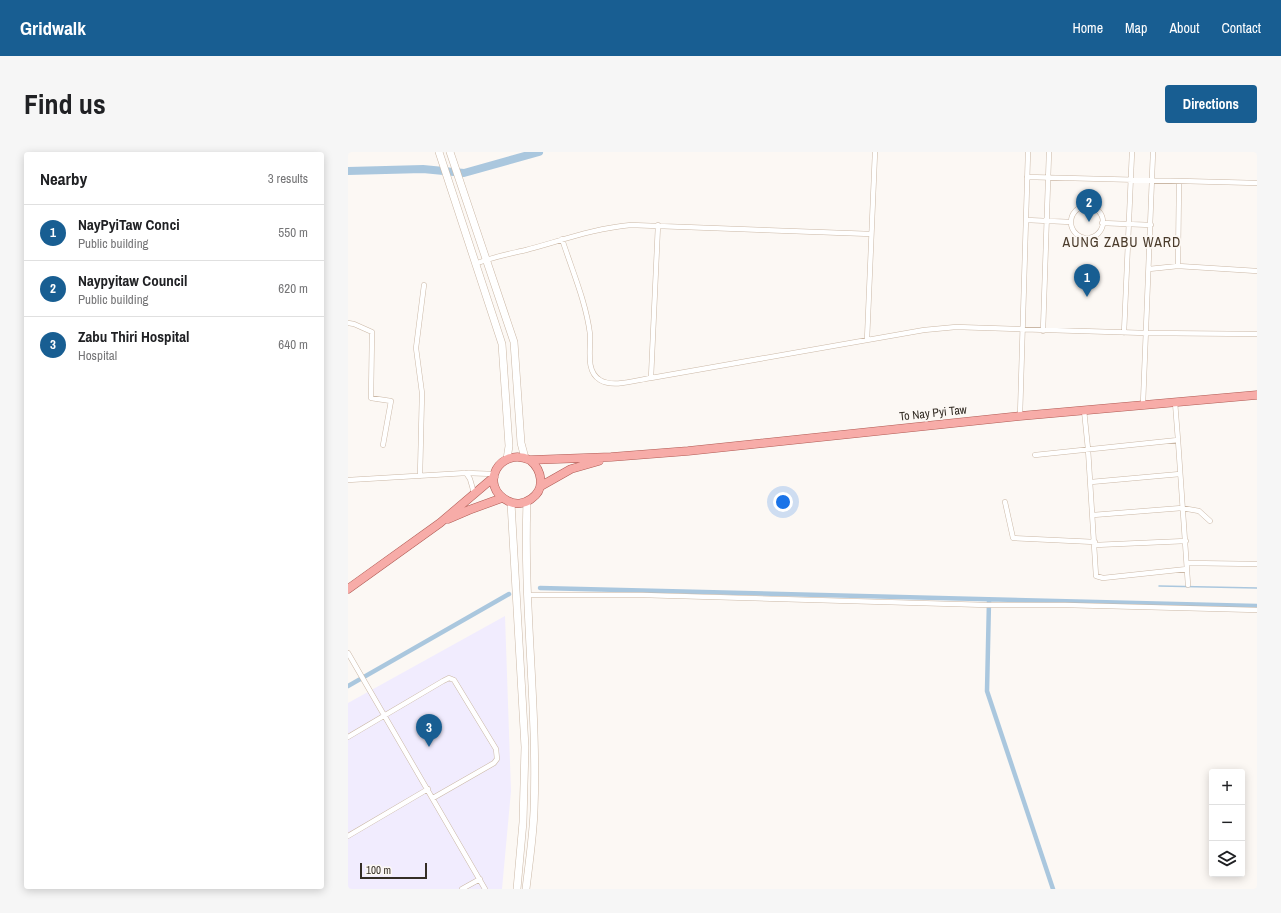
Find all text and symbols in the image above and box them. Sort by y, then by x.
text: Gridwalk [20,15,86,41]
text: Home [1072,19,1103,37]
text: Map [1125,19,1147,37]
text: About [1169,19,1199,37]
text: Contact [1221,19,1261,37]
text: Find us [24,85,106,123]
button: Directions [1165,85,1257,123]
text: Nearby [40,167,87,190]
text: 3 results [268,170,308,187]
pin: 2 [1076,189,1102,222]
text: NayPyiTaw Conci [78,214,180,235]
text: 1 [50,224,56,241]
text: 550 m [278,224,308,241]
district label: AUNG ZABU WARD [1062,233,1181,251]
text: Public building [78,235,149,252]
pin: 1 [1074,264,1100,297]
text: Naypyitaw Council [78,270,187,291]
text: 2 [50,280,56,297]
text: 620 m [278,280,308,297]
text: Public building [78,291,149,308]
text: Zabu Thiri Hospital [78,326,189,347]
text: 3 [50,336,56,353]
text: 640 m [278,336,308,353]
text: Hospital [78,347,117,364]
street label: To Nay Pyi Taw [898,401,968,425]
your location [773,492,793,512]
pin: 3 [416,714,442,747]
map controls [1209,769,1245,877]
button: + [1209,769,1245,805]
button: − [1209,805,1245,841]
button: layers [1209,841,1245,877]
scale bar [360,861,427,880]
text: 100 m [366,863,391,877]

